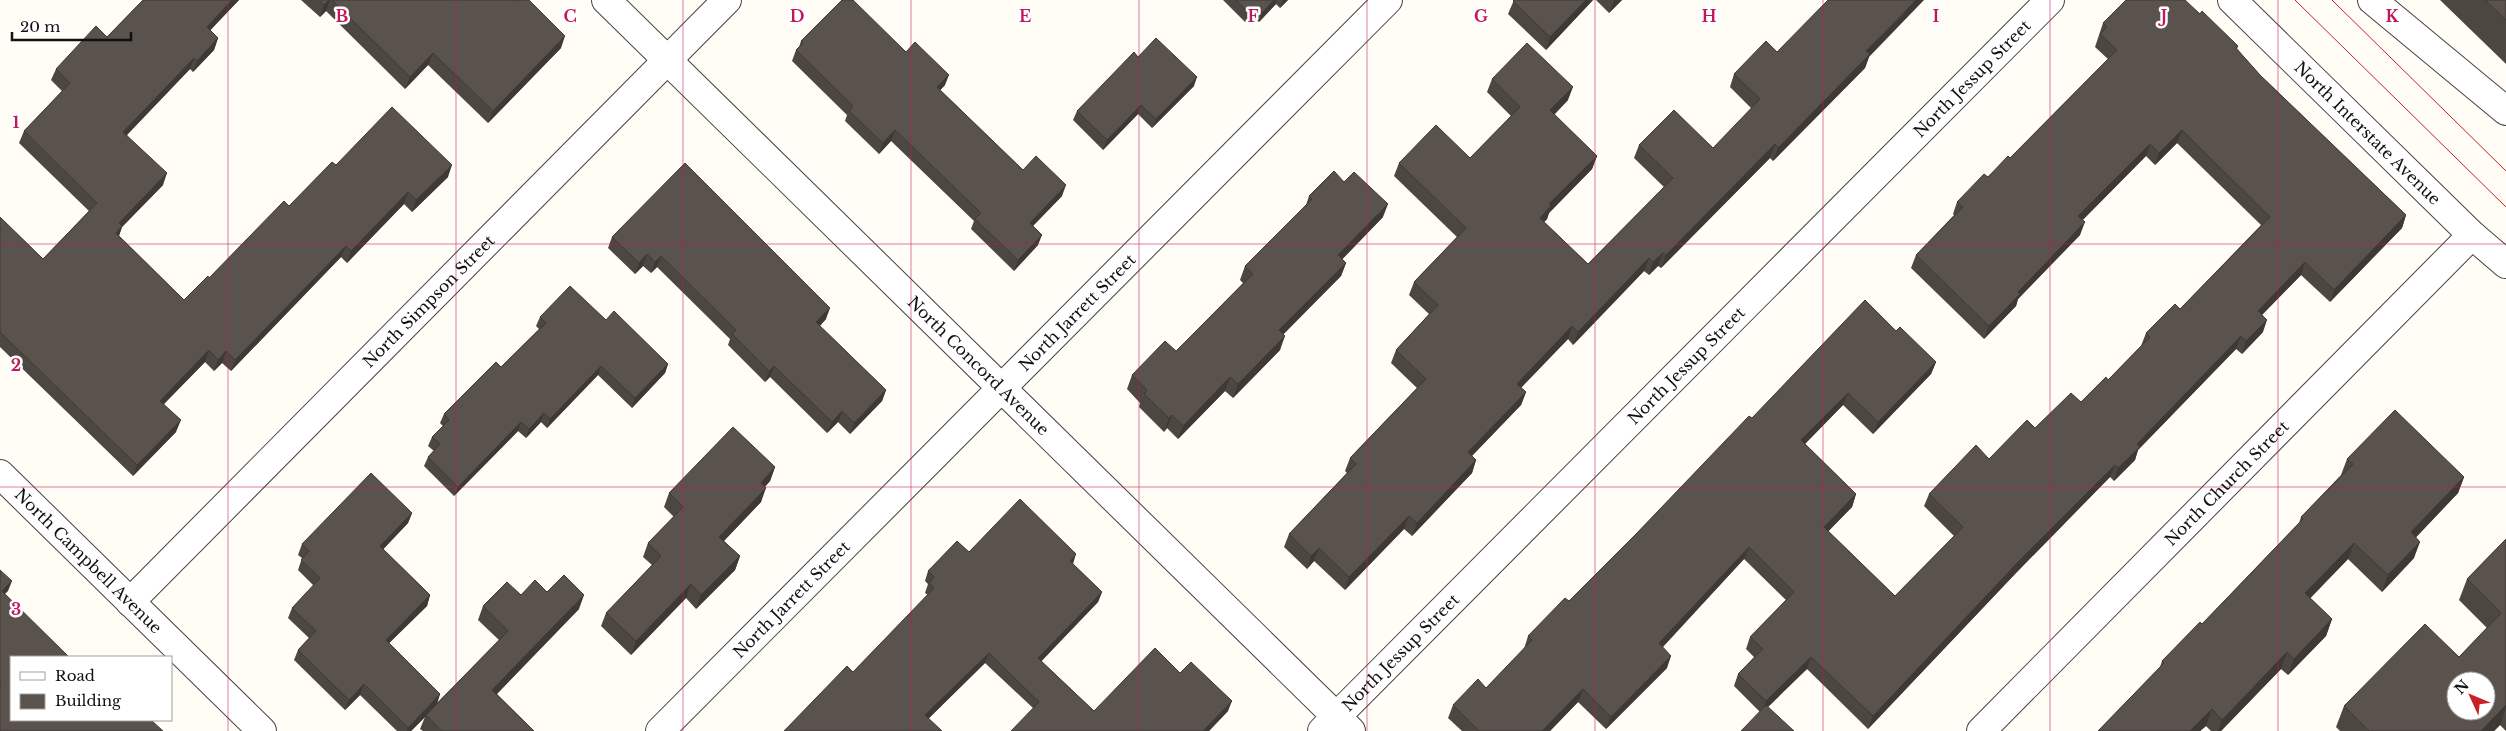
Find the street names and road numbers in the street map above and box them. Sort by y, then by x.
street label: North Jessup Street [1909,15,2035,141]
street label: North Interstate Avenue [2291,57,2445,209]
street label: North Simpson Street [358,230,499,372]
street label: North Jarrett Street [1014,249,1140,375]
street label: North Concord Avenue [904,292,1054,439]
street label: North Jessup Street [1623,302,1749,428]
street label: North Church Street [2160,416,2293,550]
street label: North Campbell Avenue [11,484,166,637]
street label: North Jarrett Street [729,536,854,662]
street label: North Jessup Street [1338,589,1463,715]

